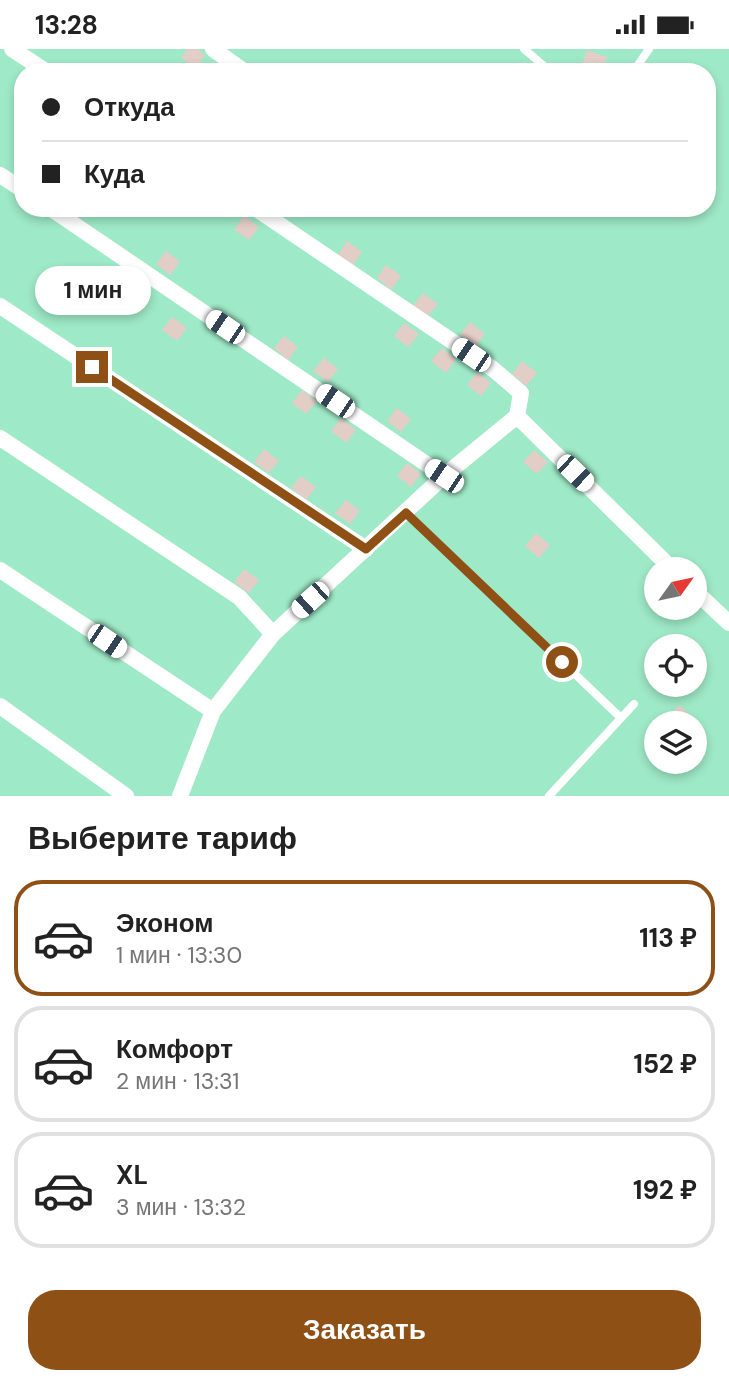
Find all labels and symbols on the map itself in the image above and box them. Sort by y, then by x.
callout: 1 мин [34,265,150,315]
car [202,307,249,347]
car [448,335,495,375]
route end [76,351,108,383]
car [312,381,359,421]
car [553,451,598,495]
car [421,456,468,496]
north arrow [644,557,707,619]
car [288,578,333,622]
car [84,621,131,661]
route start [546,646,578,678]

